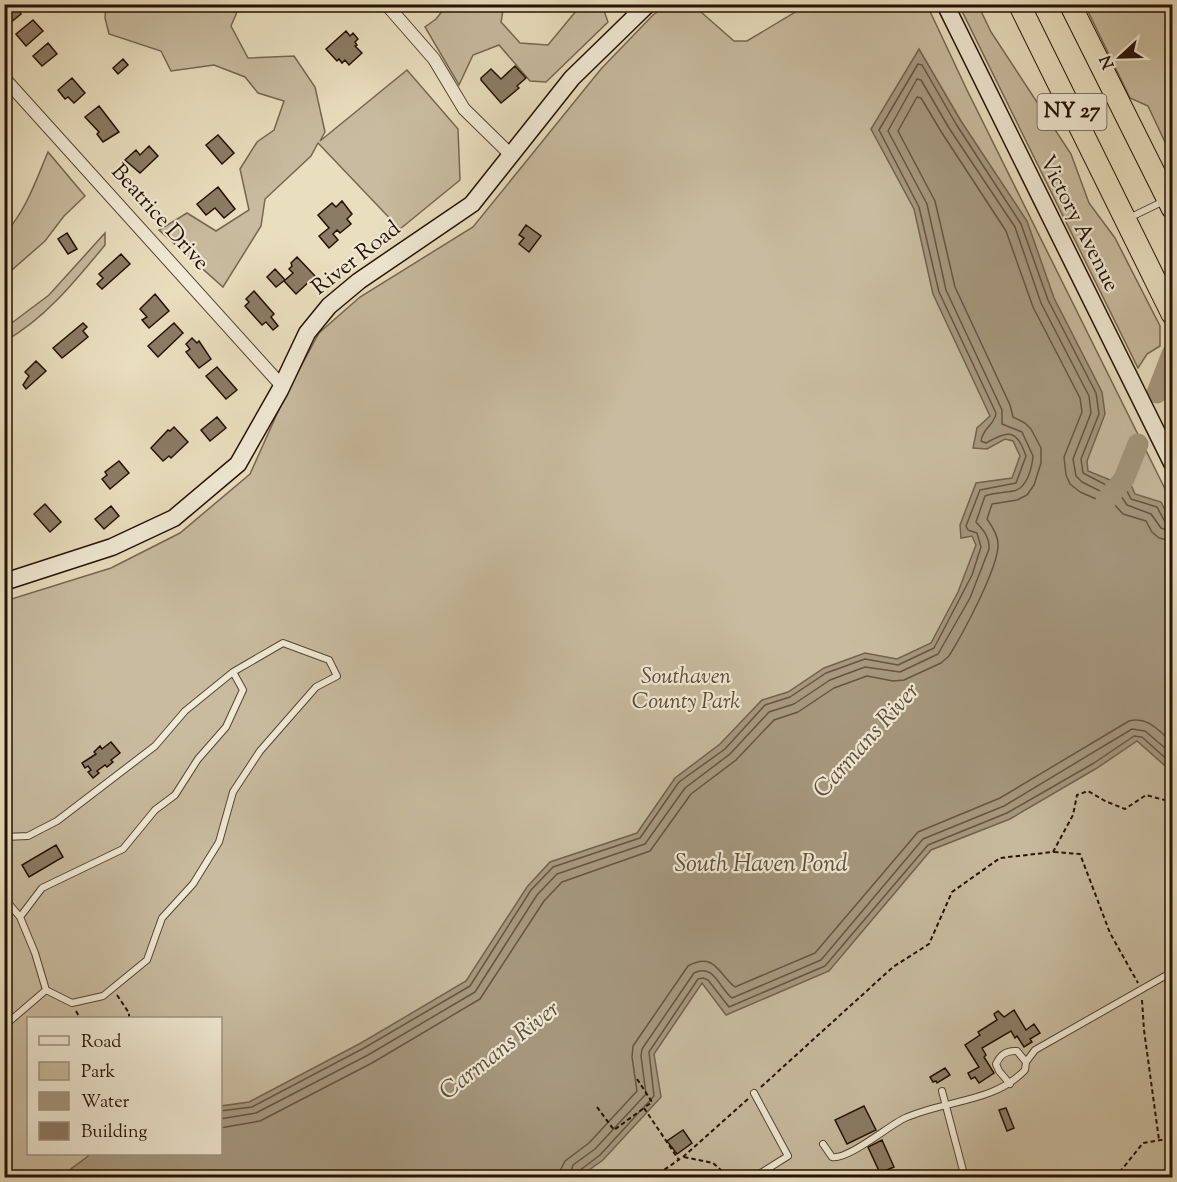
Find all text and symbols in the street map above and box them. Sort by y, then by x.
north arrow [1090,27,1150,87]
text: N [1095,51,1121,72]
road number: NY 27 [1038,94,1106,130]
street label: Victory Avenue [1030,150,1126,298]
street label: Beatrice Drive [102,158,216,278]
street label: River Road [306,214,408,304]
park label: Southaven County Park [632,662,740,719]
water label: Carmans River [806,676,928,806]
water label: South Haven Pond [674,848,848,882]
water label: Carmans River [433,993,568,1109]
legend [27,1017,222,1155]
text: Road [81,1030,121,1056]
text: Park [81,1060,116,1086]
text: Water [81,1090,130,1116]
text: Building [81,1120,147,1146]

